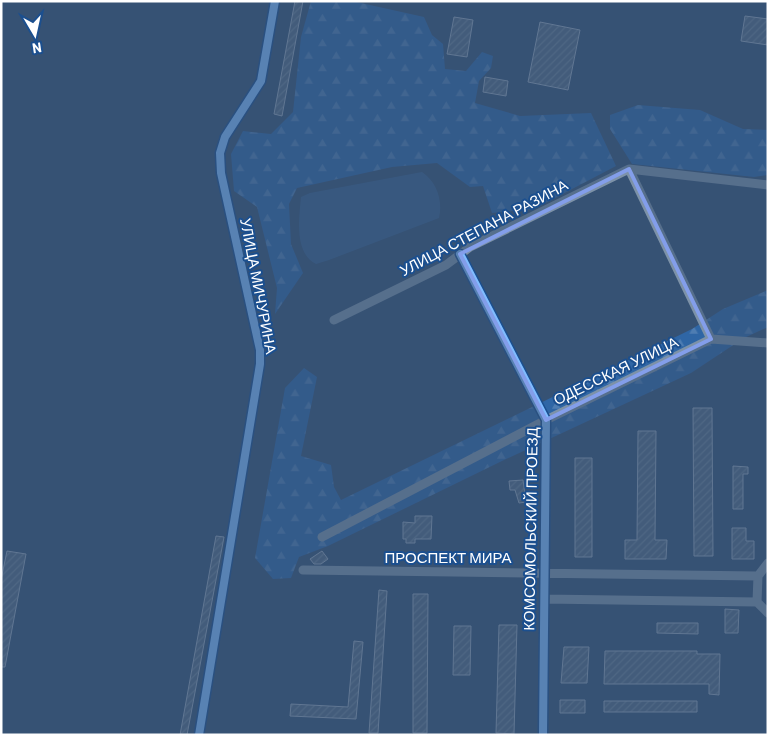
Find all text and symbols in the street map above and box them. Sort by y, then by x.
north arrow [10,10,60,60]
text: N [31,39,43,57]
street label: УЛИЦА СТЕПАНА РАЗИНА [397,175,570,279]
street label: УЛИЦА МИЧУРИНА [237,216,281,355]
street label: ОДЕССКАЯ УЛИЦА [550,332,681,408]
street label: КОМСОМОЛЬСКИЙ ПРОЕЗД [519,427,541,631]
street label: ПРОСПЕКТ МИРА [385,548,511,566]

